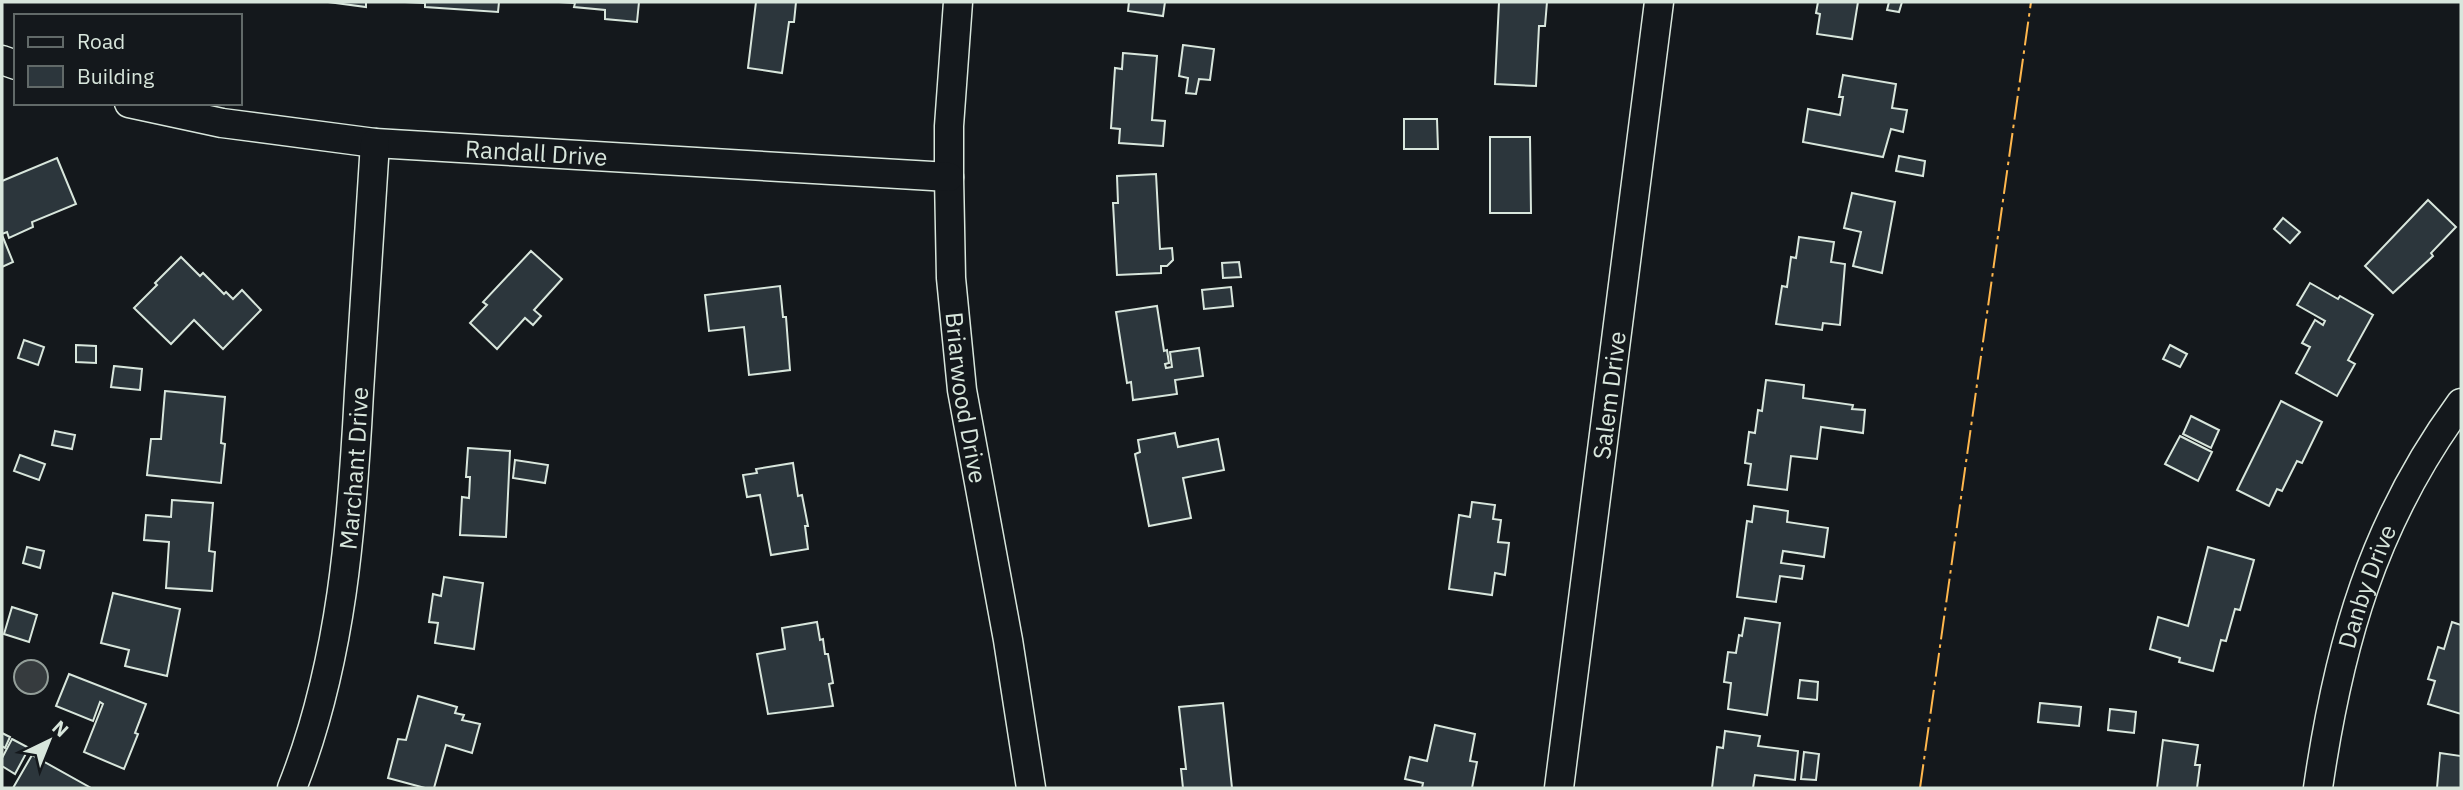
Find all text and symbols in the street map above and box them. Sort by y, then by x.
legend [14,14,242,105]
text: Road [77,27,125,55]
text: Building [77,62,154,90]
street label: Randall Drive [464,132,608,173]
street label: Briarwood Drive [938,311,995,486]
street label: Salem Drive [1585,329,1633,461]
street label: Marchant Drive [331,386,375,551]
street label: Danby Drive [2330,519,2403,652]
north arrow [14,706,84,776]
text: N [47,715,74,742]

